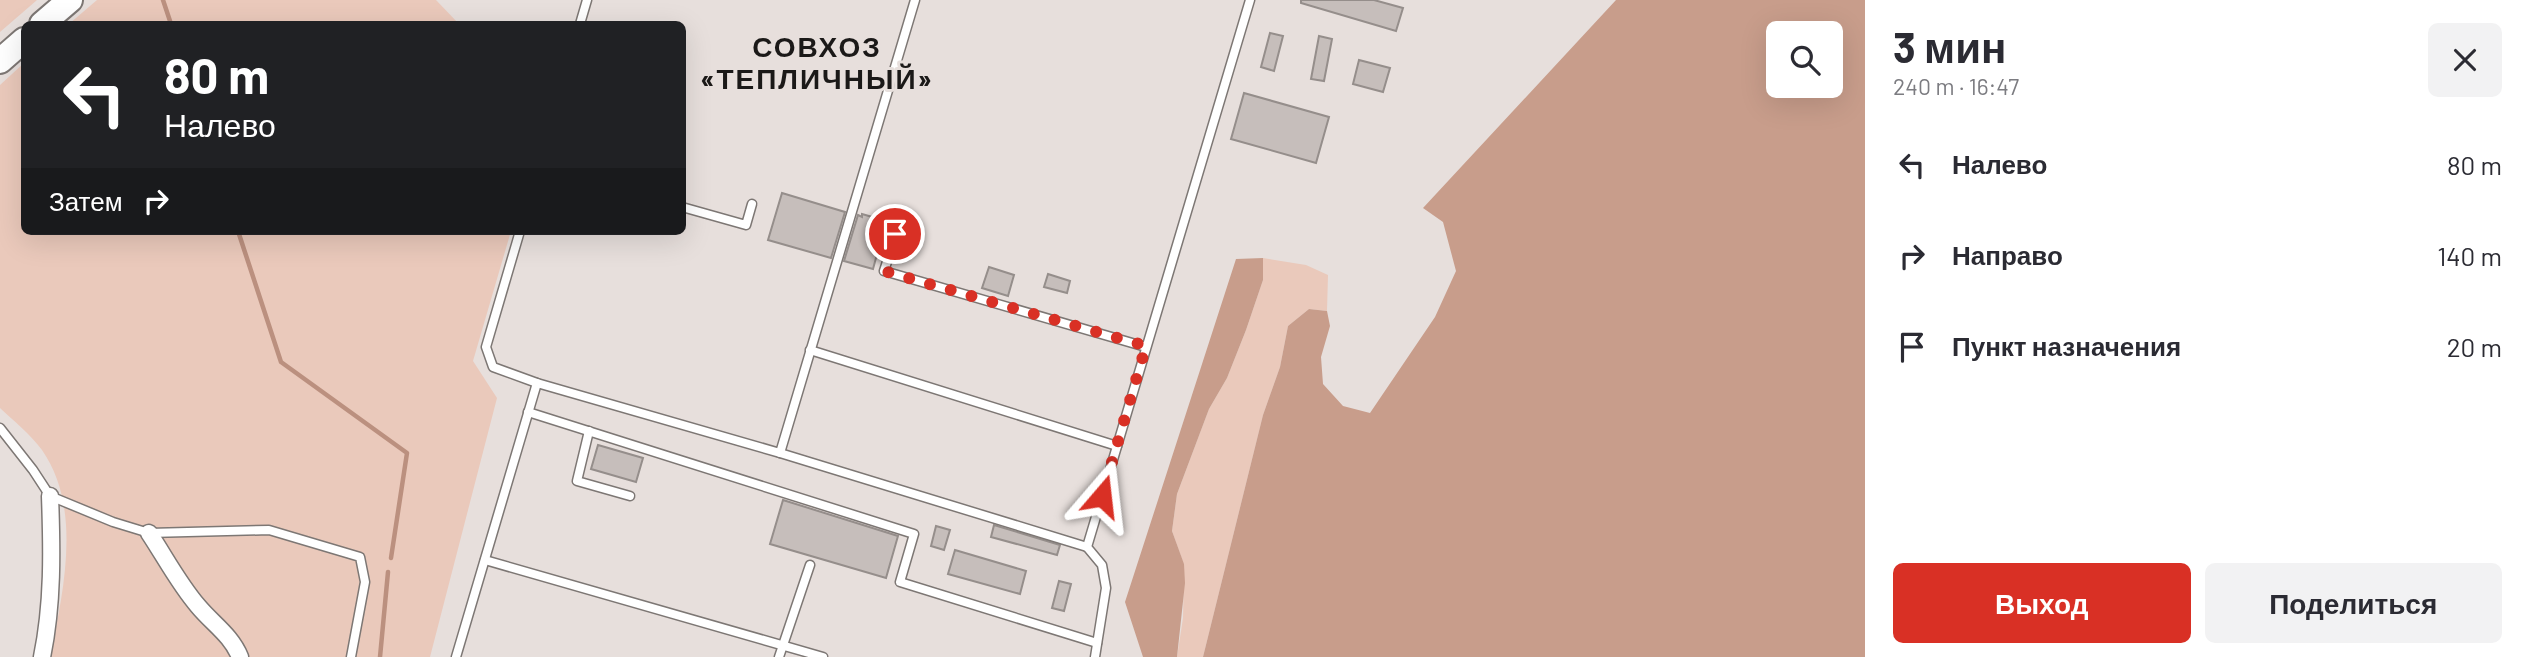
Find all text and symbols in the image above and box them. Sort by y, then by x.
map controls [1766,21,1843,98]
button: search [1766,21,1843,98]
text: 3 мин [1893,21,2006,71]
button: close [2428,23,2502,97]
district label: СОВХОЗ «ТЕПЛИЧНЫЙ» [700,29,934,95]
text: 80 m [164,45,269,104]
icon: left [49,49,140,140]
text: 240 m · 16:47 [1893,72,2019,100]
text: Налево [164,105,276,143]
icon: left [1893,146,1931,184]
text: Налево [1952,148,2047,179]
text: 80 m [2447,149,2502,180]
icon: right [137,182,175,220]
text: Затем [49,185,123,216]
pin [865,204,925,264]
icon: arrive [876,215,914,253]
icon: right [1893,237,1931,275]
text: Направо [1952,239,2063,270]
text: 140 m [2437,240,2502,271]
icon: arrive [1893,328,1931,366]
text: Пункт назначения [1952,330,2181,361]
text: 20 m [2447,331,2502,362]
position arrow [1065,459,1139,533]
button: Выход [1893,563,2191,643]
button: Поделиться [2205,563,2502,643]

